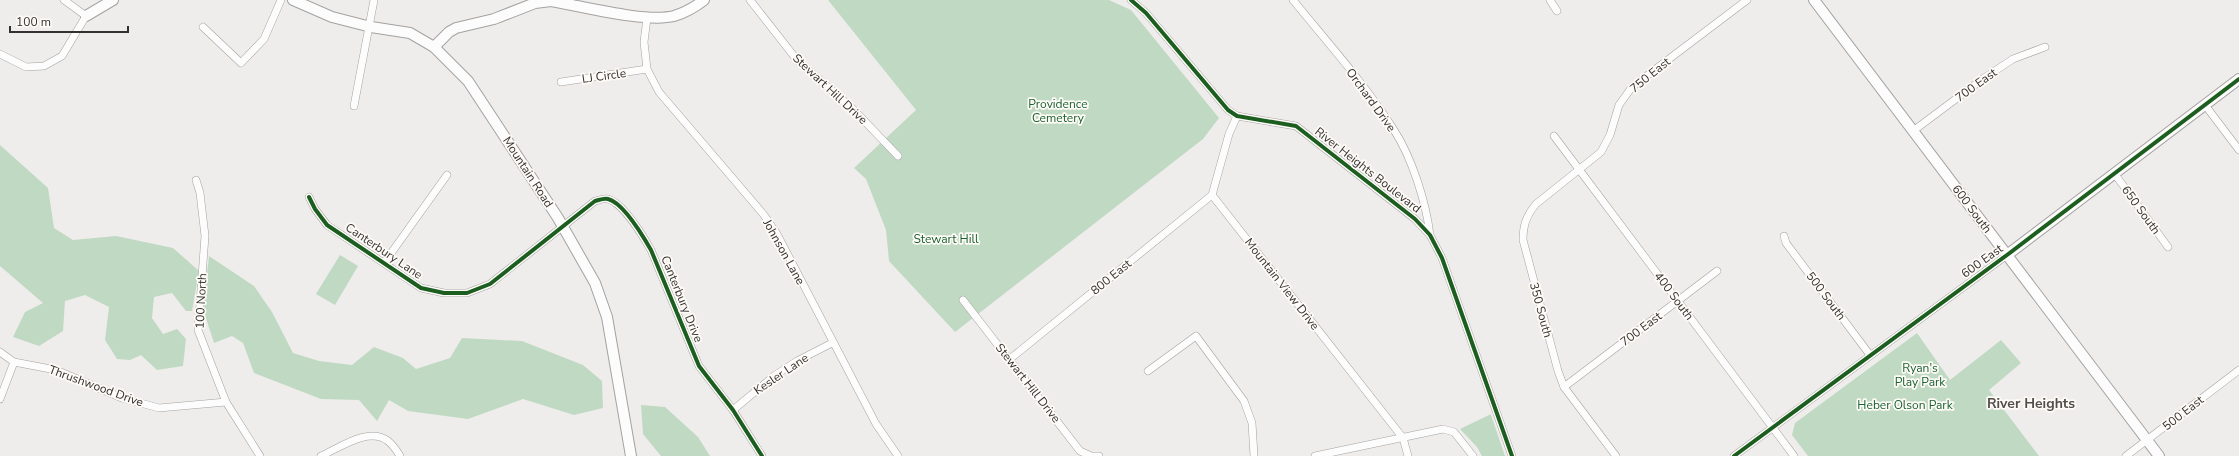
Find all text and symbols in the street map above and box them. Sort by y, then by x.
scale bar [10,8,128,34]
text: 100 m [16,14,51,30]
street label: Stewart Hill Drive [789,50,871,128]
street label: 750 East [1626,53,1674,96]
street label: 700 East [1952,64,2001,106]
street label: LJ Circle [581,65,627,87]
street label: Orchard Drive [1343,65,1399,135]
park label: Providence Cemetery [1028,96,1088,126]
street label: River Heights Boulevard [1312,123,1424,217]
street label: Mountain Road [499,133,557,211]
street label: 600 South [1949,182,1995,236]
street label: 650 South [2118,182,2164,238]
street label: Johnson Lane [759,215,809,288]
street label: Canterbury Lane [342,219,426,283]
park label: Stewart Hill [913,231,979,247]
street label: Mountain View Drive [1241,235,1323,333]
street label: 600 East [1958,240,2007,282]
street label: Canterbury Drive [657,253,707,345]
street label: 800 East [1087,255,1135,298]
street label: 400 South [1651,269,1697,323]
street label: 500 South [1803,269,1849,323]
street label: 100 North [192,273,210,329]
street label: 350 South [1526,281,1556,339]
street label: 700 East [1617,308,1666,350]
street label: Stewart Hill Drive [992,340,1064,426]
street label: Kesler Lane [750,350,812,398]
park label: Ryan's Play Park [1895,360,1946,390]
street label: Thrushwood Drive [47,361,145,411]
street label: 500 East [2159,391,2207,434]
district label: River Heights [1987,394,2075,413]
park label: Heber Olson Park [1857,397,1954,413]

